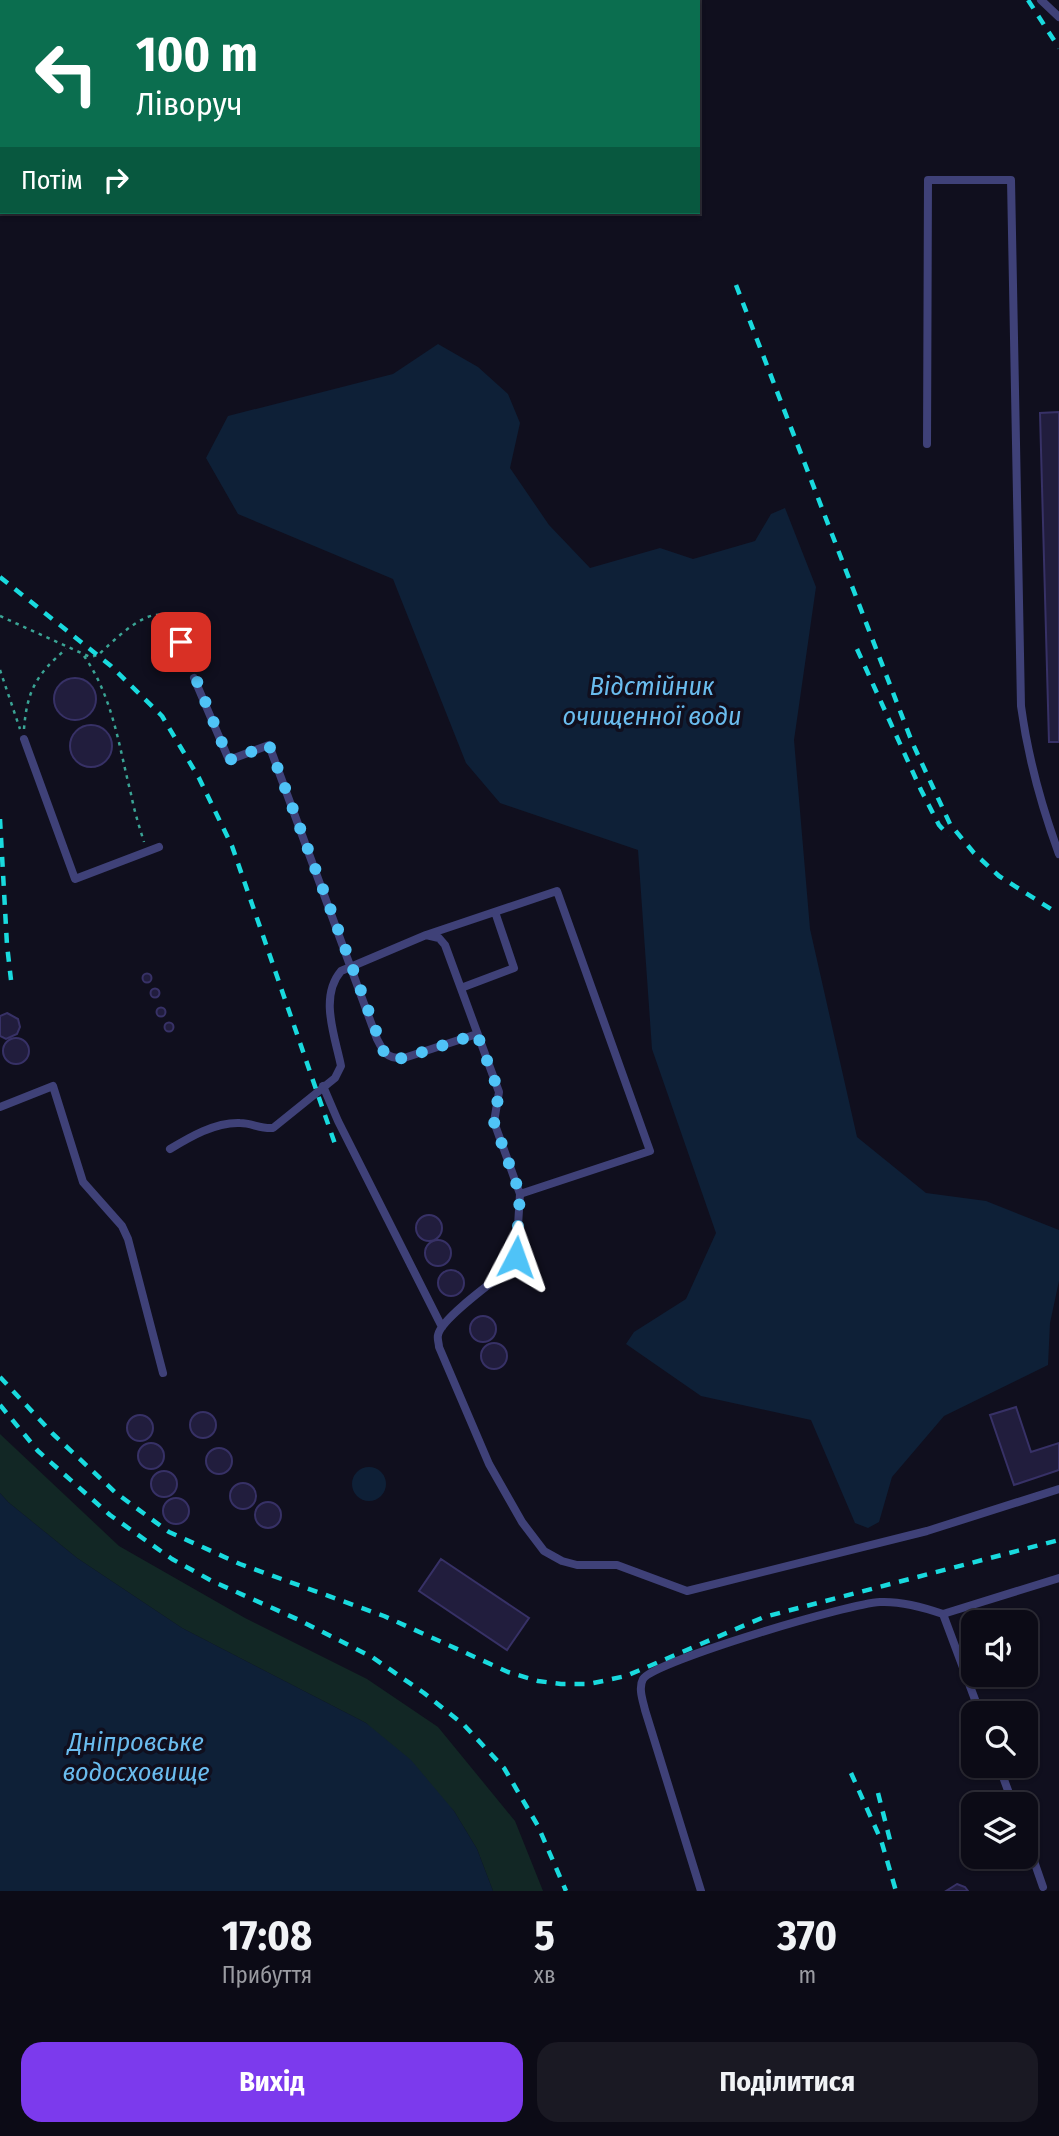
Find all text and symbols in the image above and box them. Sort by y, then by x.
text: 100 m [136,25,258,84]
icon: left [21,28,112,119]
text: Ліворуч [136,85,243,123]
icon: right [97,161,135,199]
text: Потім [21,165,83,196]
pin [151,612,211,672]
icon: arrive [162,623,200,661]
water label: Відстійник очищенної води [563,671,741,732]
position arrow [479,1220,553,1294]
map controls [961,1610,1038,1869]
button: sound [961,1610,1038,1687]
button: search [961,1701,1038,1778]
water label: Дніпровське водосховище [62,1727,210,1788]
button: layers [961,1792,1038,1869]
text: 17:08 [222,1911,312,1961]
text: 5 [534,1911,555,1961]
text: 370 [777,1911,837,1961]
text: Прибуття [222,1961,312,1989]
text: хв [534,1961,555,1989]
text: m [798,1961,816,1989]
button: Вихід [21,2042,523,2122]
button: Поділитися [537,2042,1038,2122]

